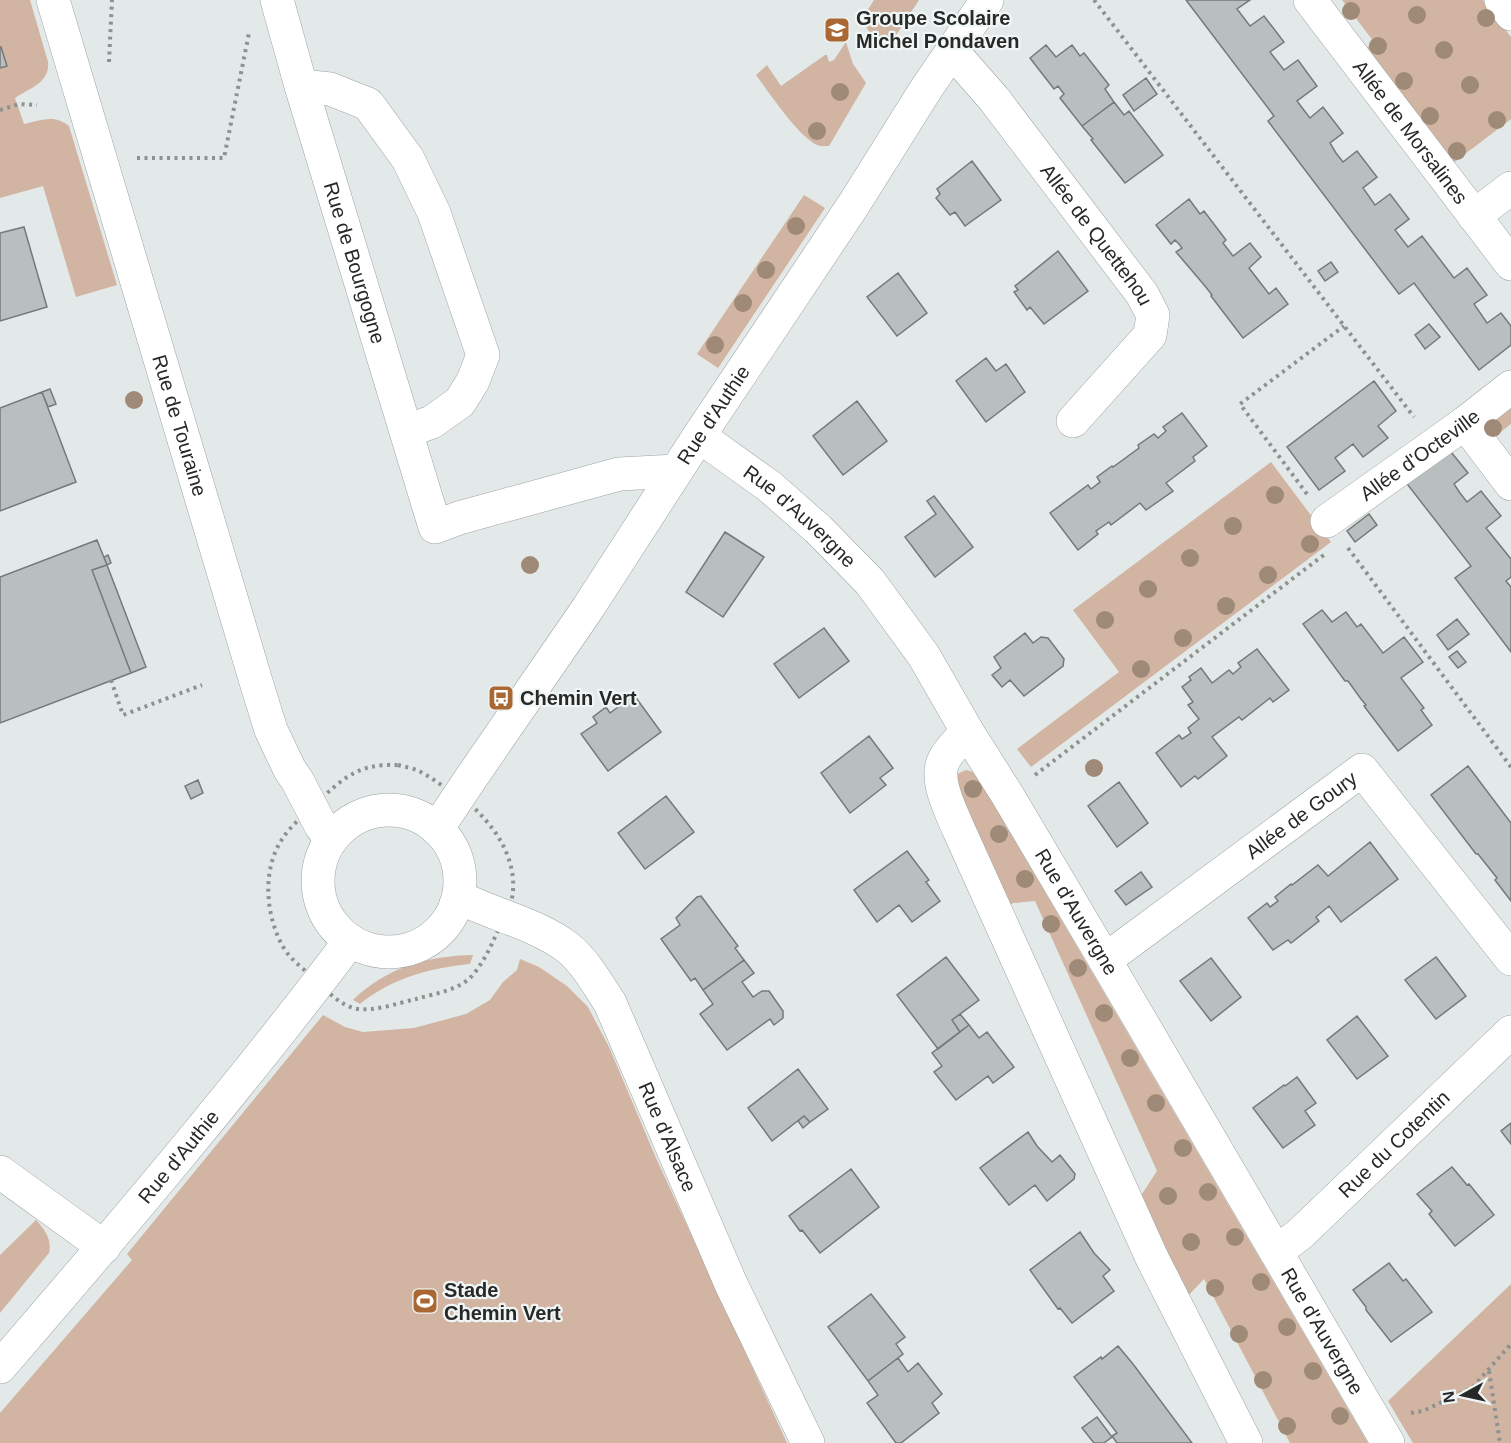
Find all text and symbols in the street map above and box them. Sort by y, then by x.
place label: Groupe Scolaire Michel Pondaven [856,7,1019,52]
school or university icon: Groupe Scolaire Michel Pondaven [822,15,852,45]
street label: Allée de Morsalines [1349,56,1472,208]
street label: Allée de Quettehou [1036,160,1157,309]
street label: Rue de Bourgogne [320,179,390,346]
street label: Rue de Touraine [148,352,211,499]
street label: Rue d'Authie [673,361,754,468]
street label: Allée d'Octeville [1356,405,1484,505]
street label: Rue d'Auvergne [739,461,860,572]
bus stop icon: Chemin Vert [486,683,516,713]
place label: Chemin Vert [520,687,637,709]
street label: Allée de Goury [1241,767,1361,863]
street label: Rue d'Auvergne [1031,845,1122,979]
street label: Rue d'Alsace [634,1079,701,1195]
street label: Rue du Cotentin [1334,1086,1454,1202]
street label: Rue d'Authie [134,1106,223,1207]
street label: Rue d'Auvergne [1277,1264,1368,1398]
place label: Stade Chemin Vert [444,1279,561,1324]
sports icon: Stade Chemin Vert [410,1286,440,1316]
north arrow [1433,1365,1493,1425]
text: N [1439,1390,1458,1404]

